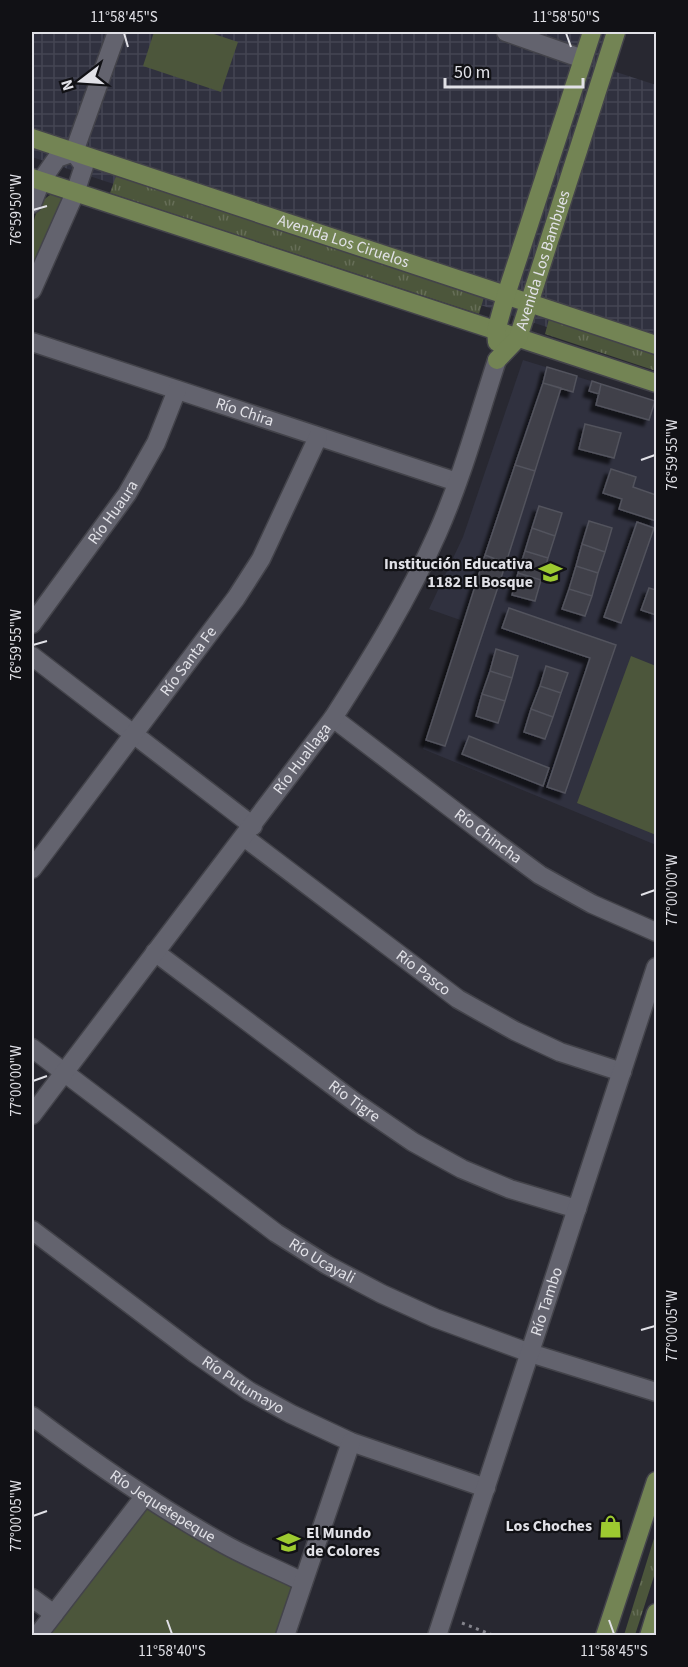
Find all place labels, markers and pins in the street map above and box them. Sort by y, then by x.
place label: Institución Educativa 1182 El Bosque [384,553,533,593]
school or university icon: Institución Educativa 1182 El Bosque [538,560,564,586]
shop icon: Los Choches [597,1513,623,1539]
place label: Los Choches [506,1515,592,1537]
place label: El Mundo de Colores [306,1522,380,1562]
school or university icon: El Mundo de Colores [275,1529,301,1555]

